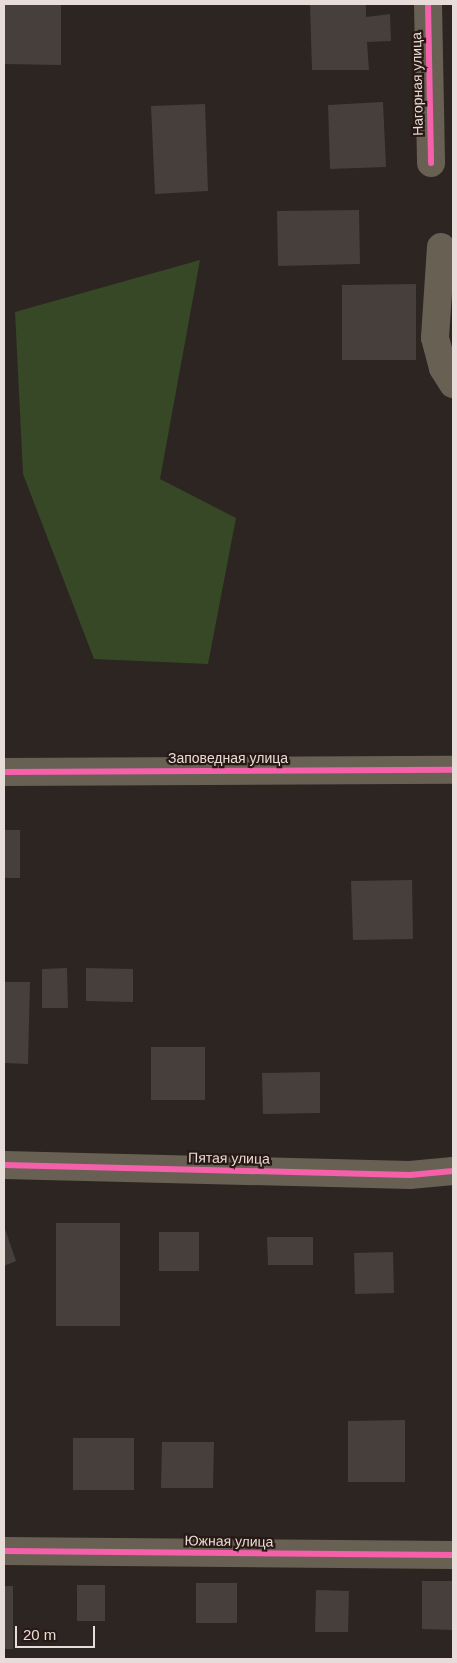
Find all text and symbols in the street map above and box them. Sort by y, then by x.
street label: Нагорная улица [408,32,426,136]
street label: Заповедная улица [168,750,288,766]
street label: Пятая улица [188,1149,270,1167]
street label: Южная улица [184,1532,274,1550]
scale bar [18,1616,98,1648]
text: 20 m [23,1626,56,1643]

